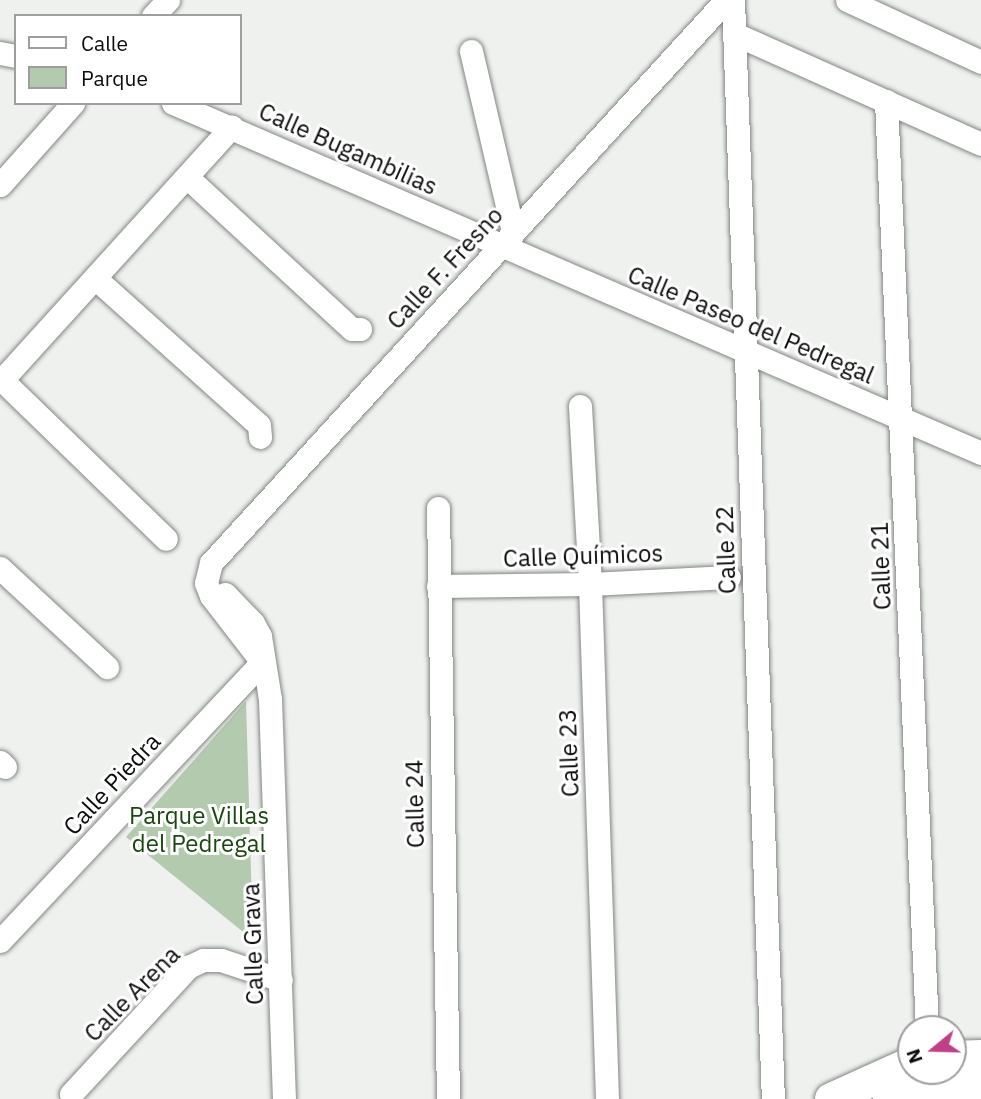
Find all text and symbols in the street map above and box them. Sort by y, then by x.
legend [14,14,242,105]
text: Calle [81,29,128,57]
text: Parque [81,64,148,92]
street label: Calle Bugambilias [254,97,442,201]
street label: Calle F. Fresno [381,201,509,335]
street label: Calle Paseo del Pedregal [623,260,879,390]
street label: Calle 22 [710,505,742,595]
street label: Calle 21 [865,521,897,611]
street label: Calle Químicos [502,539,664,573]
street label: Calle 23 [553,708,585,798]
street label: Calle Piedra [58,727,166,841]
street label: Calle 24 [400,760,430,848]
park label: Parque Villas del Pedregal [129,802,269,858]
street label: Calle Grava [236,883,270,1005]
street label: Calle Arena [78,940,186,1048]
north arrow [897,1015,967,1085]
text: N [900,1046,928,1067]

